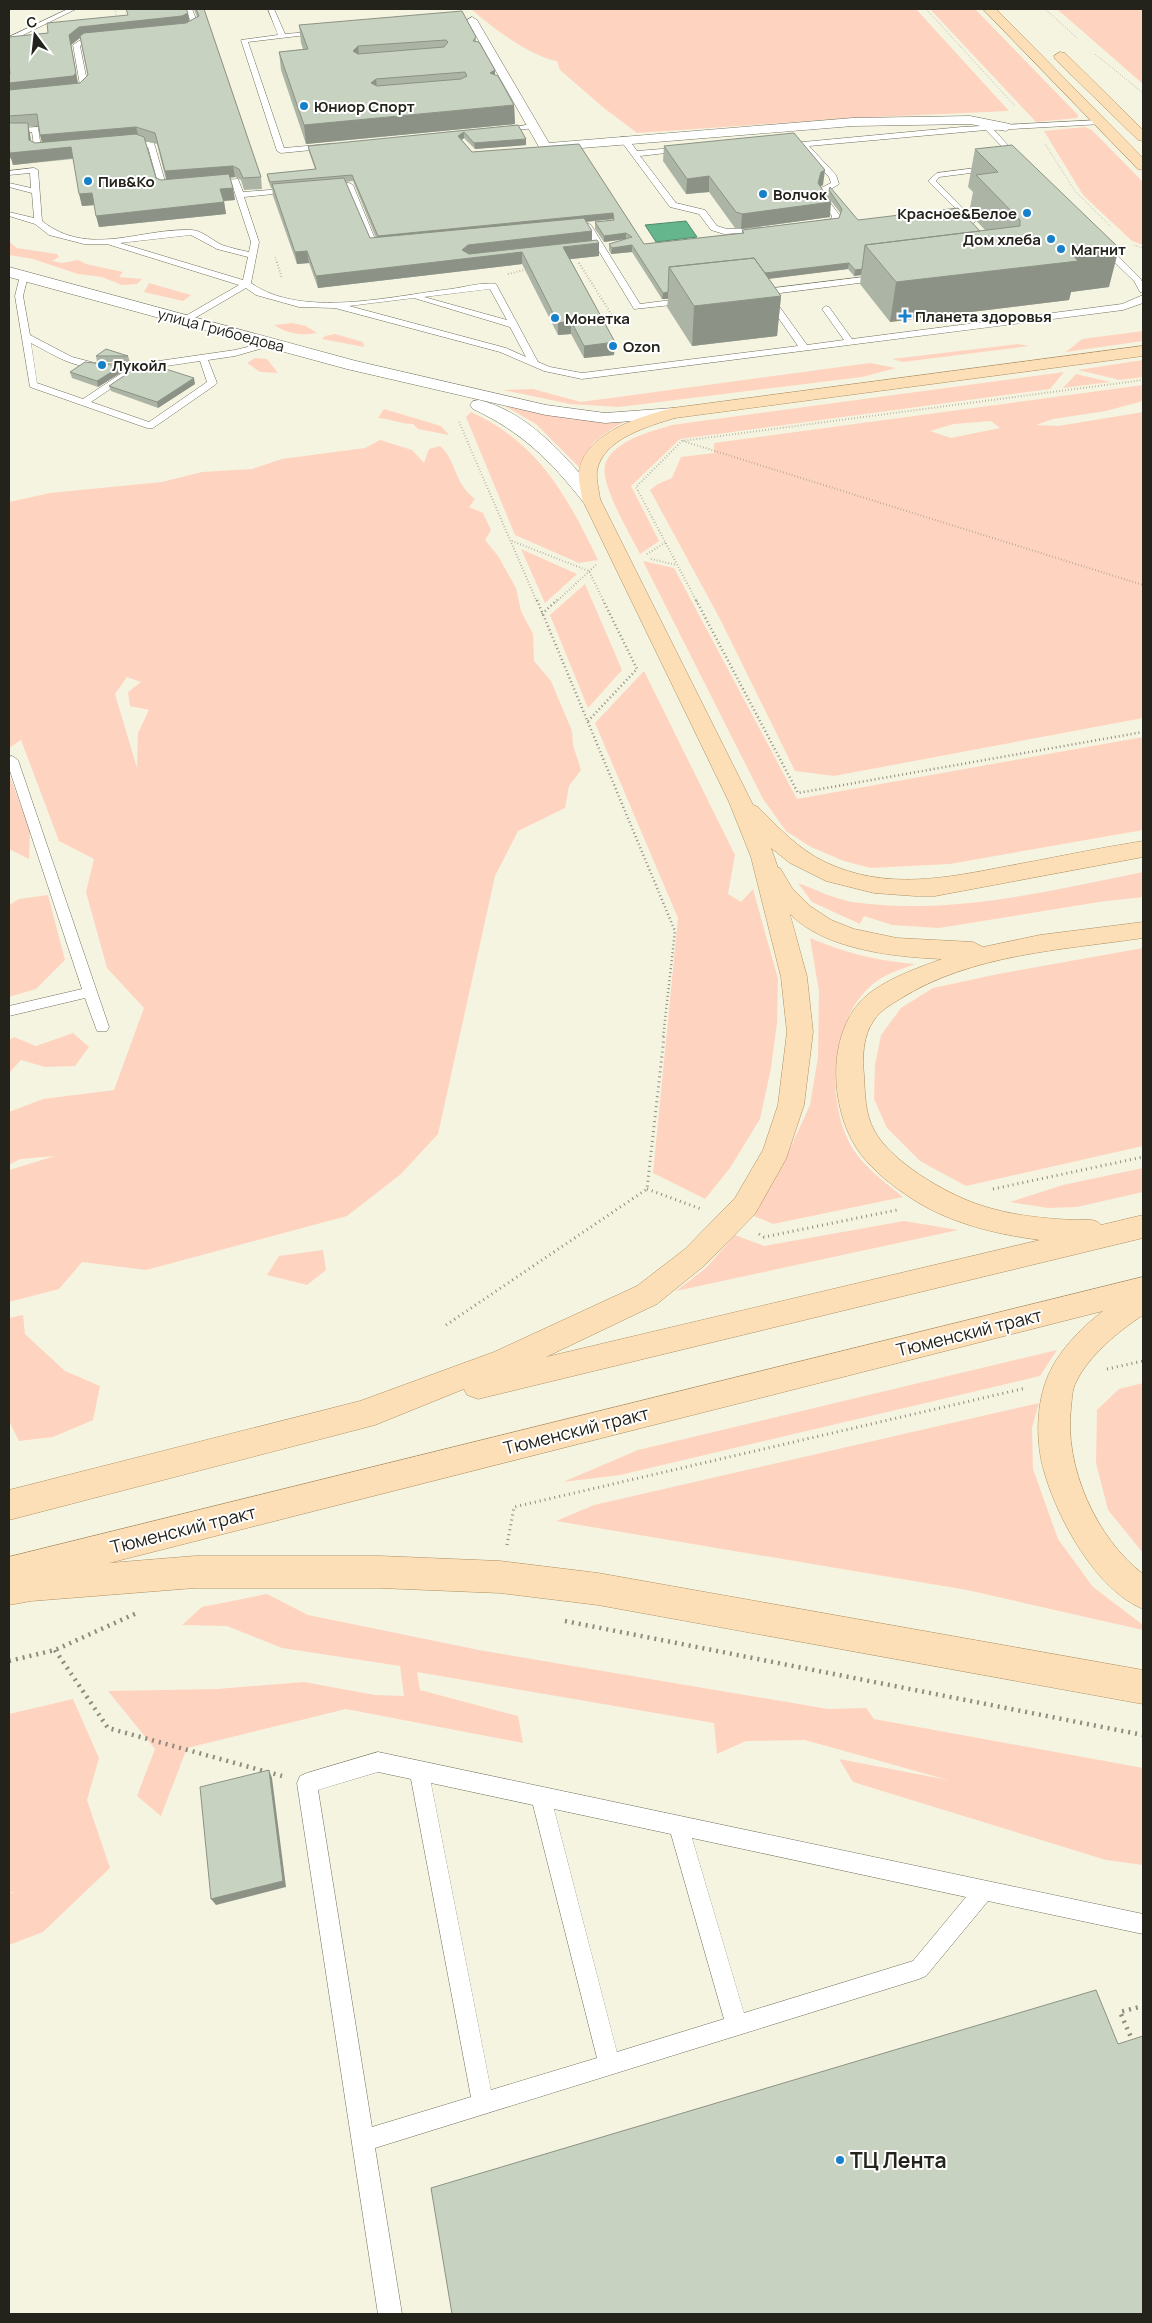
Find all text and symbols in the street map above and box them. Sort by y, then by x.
north arrow [10,10,60,60]
text: С [24,11,39,32]
place label: Юниор Спорт [314,96,415,117]
marker: Юниор Спорт [298,100,310,112]
place label: Пив&Ко [98,171,155,192]
marker: Пив&Ко [82,175,94,187]
place label: Волчок [773,184,828,205]
marker: Волчок [757,188,769,200]
place label: Красное&Белое [897,203,1017,224]
marker: Красное&Белое [1021,207,1033,219]
place label: Дом хлеба [963,229,1041,250]
marker: Дом хлеба [1045,233,1057,245]
place label: Магнит [1071,239,1126,260]
marker: Магнит [1055,243,1067,255]
street label: улица Грибоедова [155,303,287,357]
place label: Планета здоровья [915,306,1052,327]
place label: Монетка [565,308,630,329]
marker: Планета здоровья [899,310,911,322]
marker: Монетка [549,312,561,324]
place label: Ozon [623,336,660,357]
marker: Ozon [607,340,619,352]
place label: Лукойл [112,355,167,376]
marker: Лукойл [96,359,108,371]
street label: Тюменский тракт [894,1302,1044,1362]
street label: Тюменский тракт [501,1400,651,1460]
street label: Тюменский тракт [108,1499,258,1559]
place label: ТЦ Лента [850,2146,947,2174]
marker: ТЦ Лента [834,2154,846,2166]

